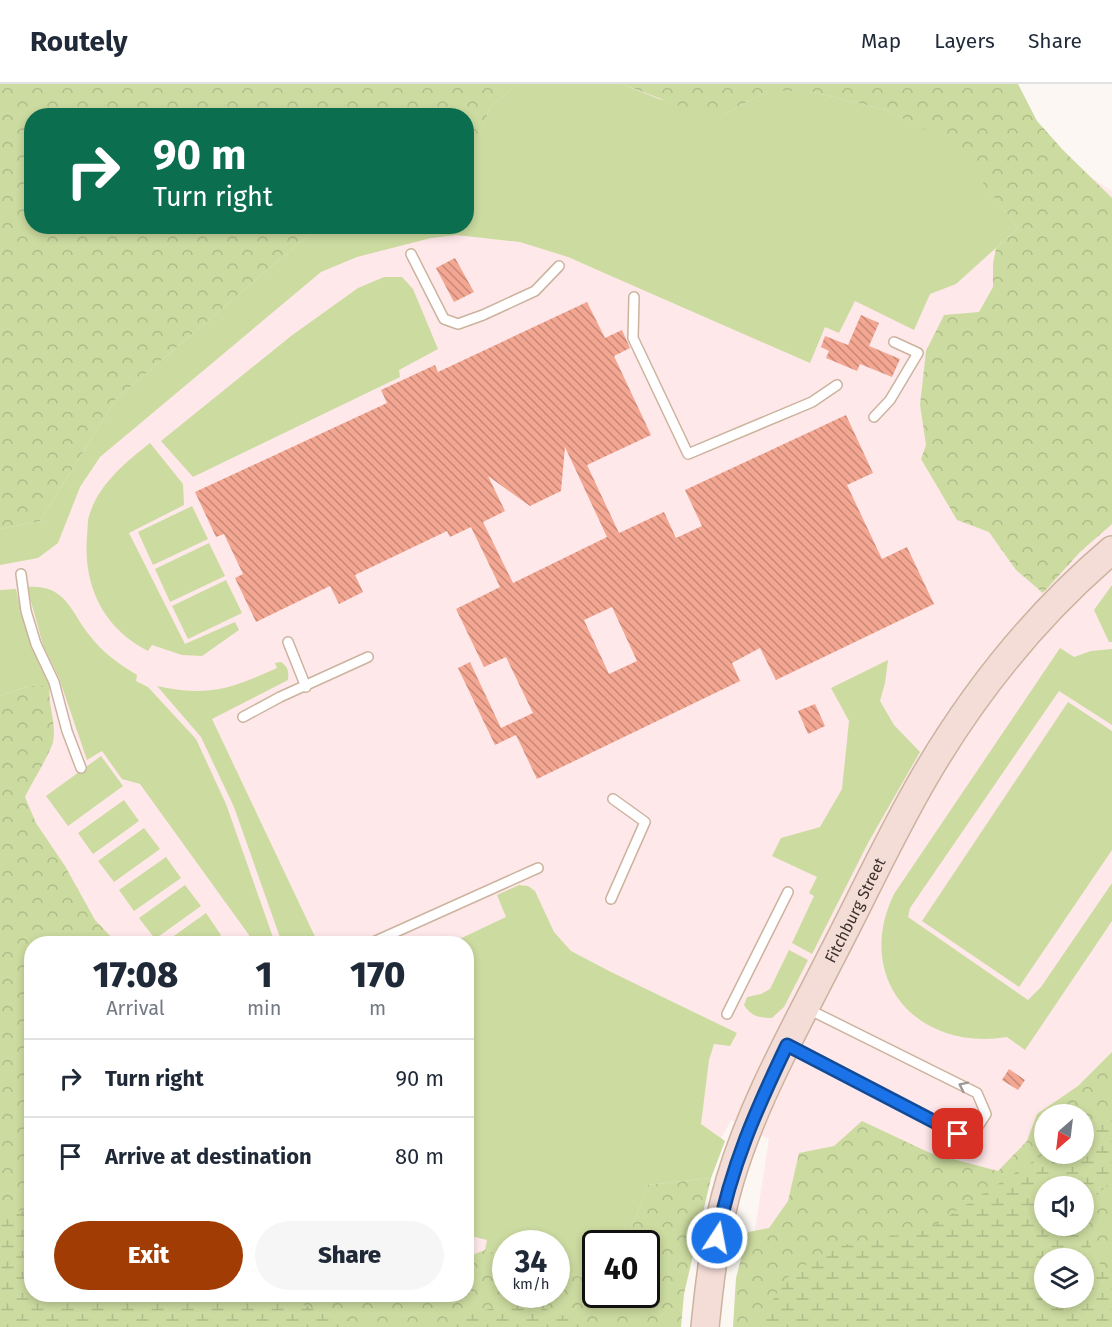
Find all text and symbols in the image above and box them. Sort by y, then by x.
text: Routely [30,25,128,58]
text: Map [861,28,901,54]
text: Layers [934,28,995,54]
text: Share [1028,28,1082,54]
text: 90 m [153,130,247,180]
icon: right [54,132,132,210]
text: Turn right [153,181,273,213]
street label: Fitchburg Street [821,854,890,966]
text: 17:08 [93,953,178,997]
text: 1 [256,953,273,997]
text: 170 [350,953,405,997]
text: Arrival [106,996,165,1020]
text: min [247,996,281,1020]
text: m [369,996,386,1020]
icon: right [54,1062,87,1095]
text: Turn right [105,1065,204,1092]
text: 90 m [395,1065,444,1092]
one-way arrow [958,1081,969,1093]
north arrow [1034,1104,1094,1164]
map controls [1034,1104,1094,1308]
pin [932,1108,983,1159]
icon: arrive [941,1117,974,1150]
icon: arrive [54,1140,87,1173]
text: Arrive at destination [105,1143,312,1170]
text: 80 m [395,1143,444,1170]
button: sound [1034,1176,1094,1236]
position arrow [685,1206,749,1270]
button: Exit [54,1221,243,1290]
button: Share [255,1221,444,1290]
speed limit sign: 40 [582,1230,660,1308]
text: 34 [515,1244,547,1280]
button: layers [1034,1248,1094,1308]
text: km/h [512,1275,550,1293]

